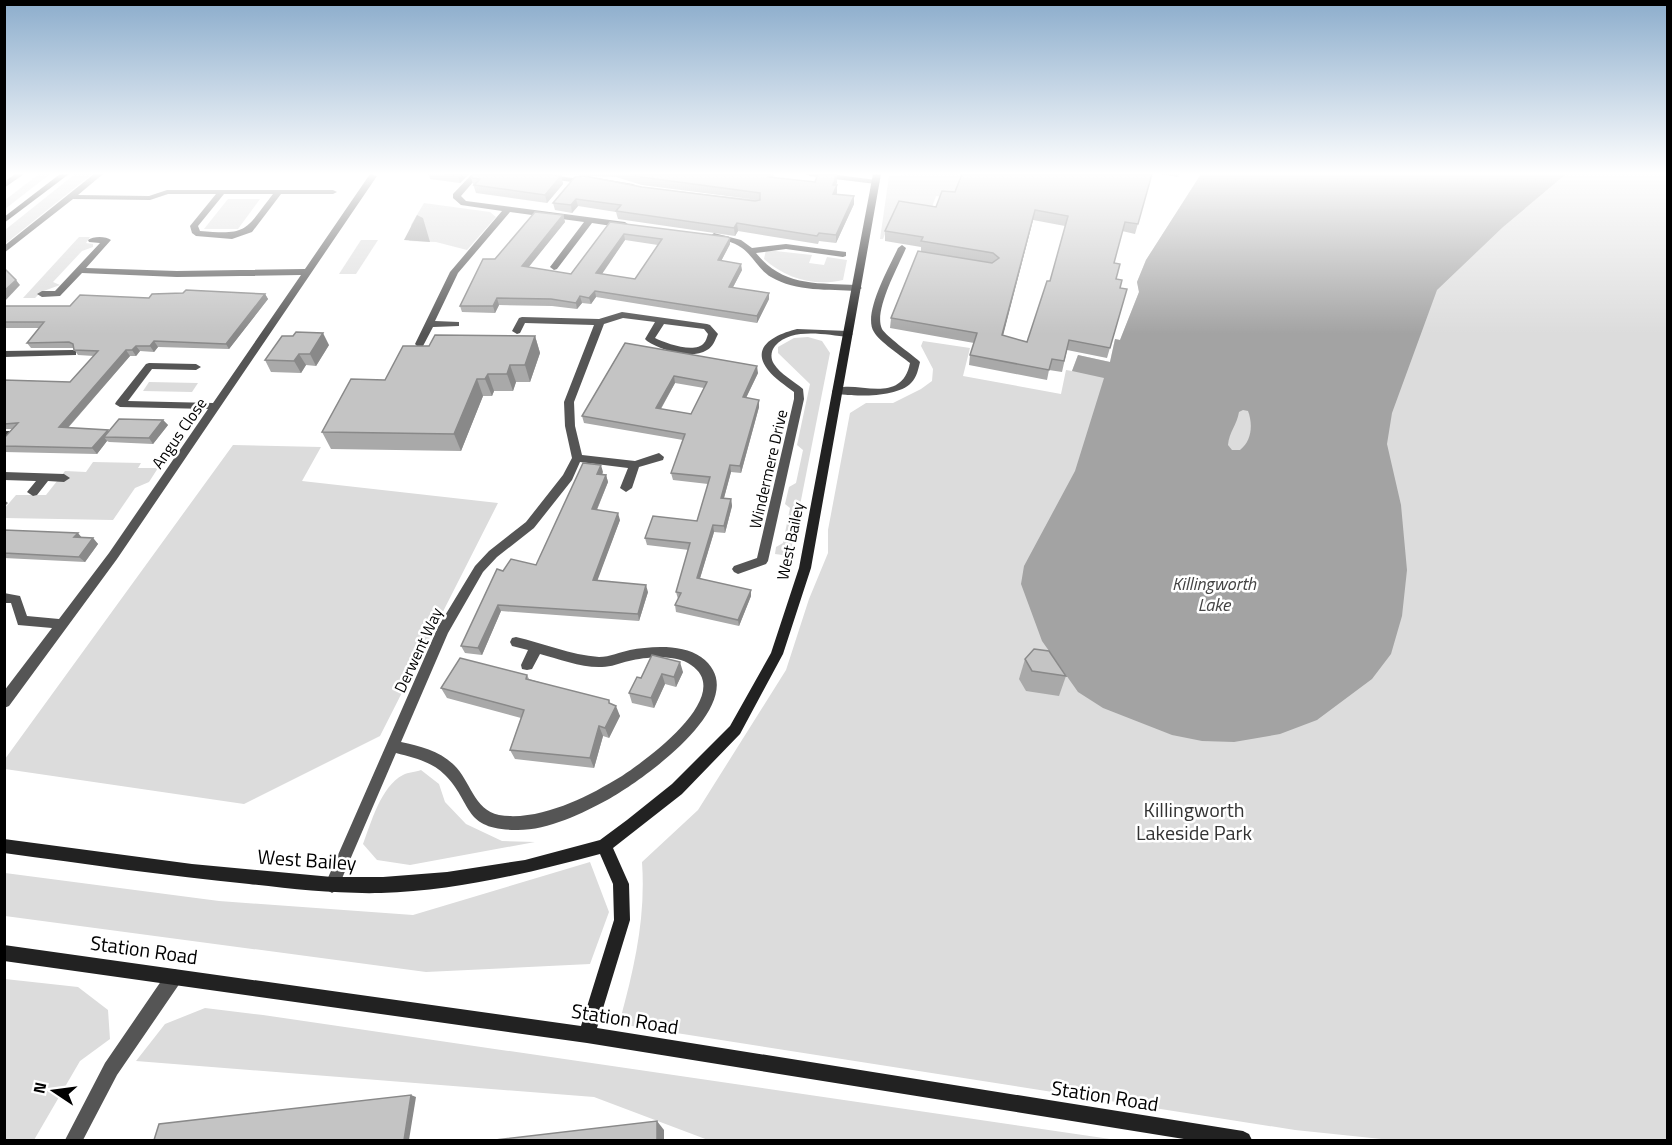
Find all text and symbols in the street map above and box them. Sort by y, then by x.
street label: Angus Close [146,392,212,474]
street label: Windermere Drive [743,407,793,531]
street label: West Bailey [770,499,810,582]
water label: Killingworth Lake [1172,570,1257,618]
street label: Derwent Way [388,603,448,696]
park label: Killingworth Lakeside Park [1136,794,1252,848]
street label: West Bailey [257,841,358,878]
street label: Station Road [88,927,200,972]
street label: Station Road [569,995,681,1042]
north arrow [24,1061,84,1121]
street label: Station Road [1049,1072,1161,1119]
text: N [26,1080,52,1096]

